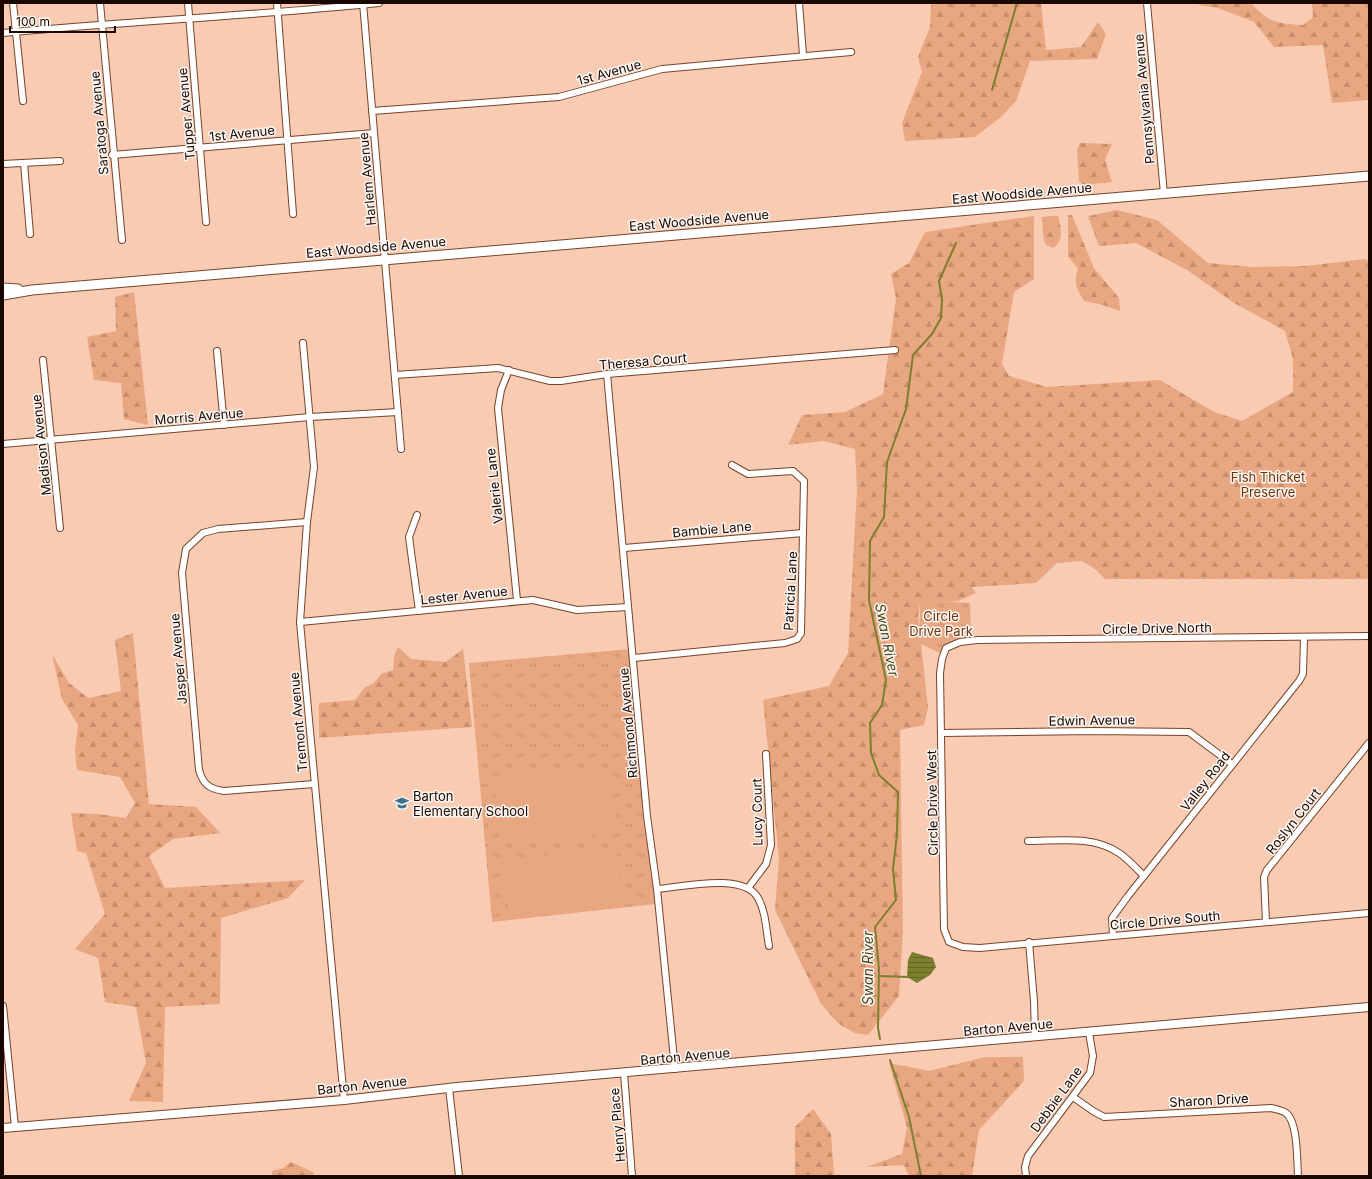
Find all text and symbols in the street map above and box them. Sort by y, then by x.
scale bar [10,8,115,34]
text: 100 m [16,14,50,29]
street label: Pennsylvania Avenue [1130,33,1158,165]
street label: 1st Avenue [575,56,643,88]
street label: Tupper Avenue [174,67,198,161]
street label: Saratoga Avenue [86,70,112,176]
street label: 1st Avenue [208,122,276,144]
street label: Harlem Avenue [355,132,379,226]
street label: East Woodside Avenue [951,179,1093,207]
street label: East Woodside Avenue [628,206,770,234]
street label: East Woodside Avenue [305,233,447,261]
street label: Theresa Court [598,349,688,373]
street label: Madison Avenue [28,394,54,496]
street label: Morris Avenue [154,404,244,428]
street label: Valerie Lane [482,448,506,524]
park label: Fish Thicket Preserve [1231,469,1305,500]
street label: Bambie Lane [672,518,752,540]
street label: Patricia Lane [780,551,800,631]
street label: Lester Avenue [420,582,508,608]
water label: Swan River [872,602,903,679]
park label: Circle Drive Park [909,608,973,639]
street label: Jasper Avenue [166,613,190,705]
street label: Circle Drive North [1102,619,1212,637]
street label: Richmond Avenue [615,667,641,779]
street label: Tremont Avenue [286,671,310,773]
street label: Edwin Avenue [1049,711,1135,729]
street label: Valley Road [1177,748,1233,814]
street label: Circle Drive West [923,750,941,856]
street label: Lucy Court [748,778,766,846]
street label: Roslyn Court [1262,785,1324,857]
place label: Barton Elementary School [413,788,528,819]
school or university icon: Barton Elementary School [394,795,410,811]
street label: Circle Drive South [1109,907,1221,933]
water label: Swan River [859,930,876,1005]
street label: Barton Avenue [963,1015,1053,1039]
street label: Barton Avenue [640,1044,730,1068]
street label: Debbie Lane [1027,1063,1085,1135]
street label: Barton Avenue [316,1072,408,1098]
street label: Henry Place [606,1087,628,1163]
street label: Sharon Drive [1169,1090,1249,1110]

